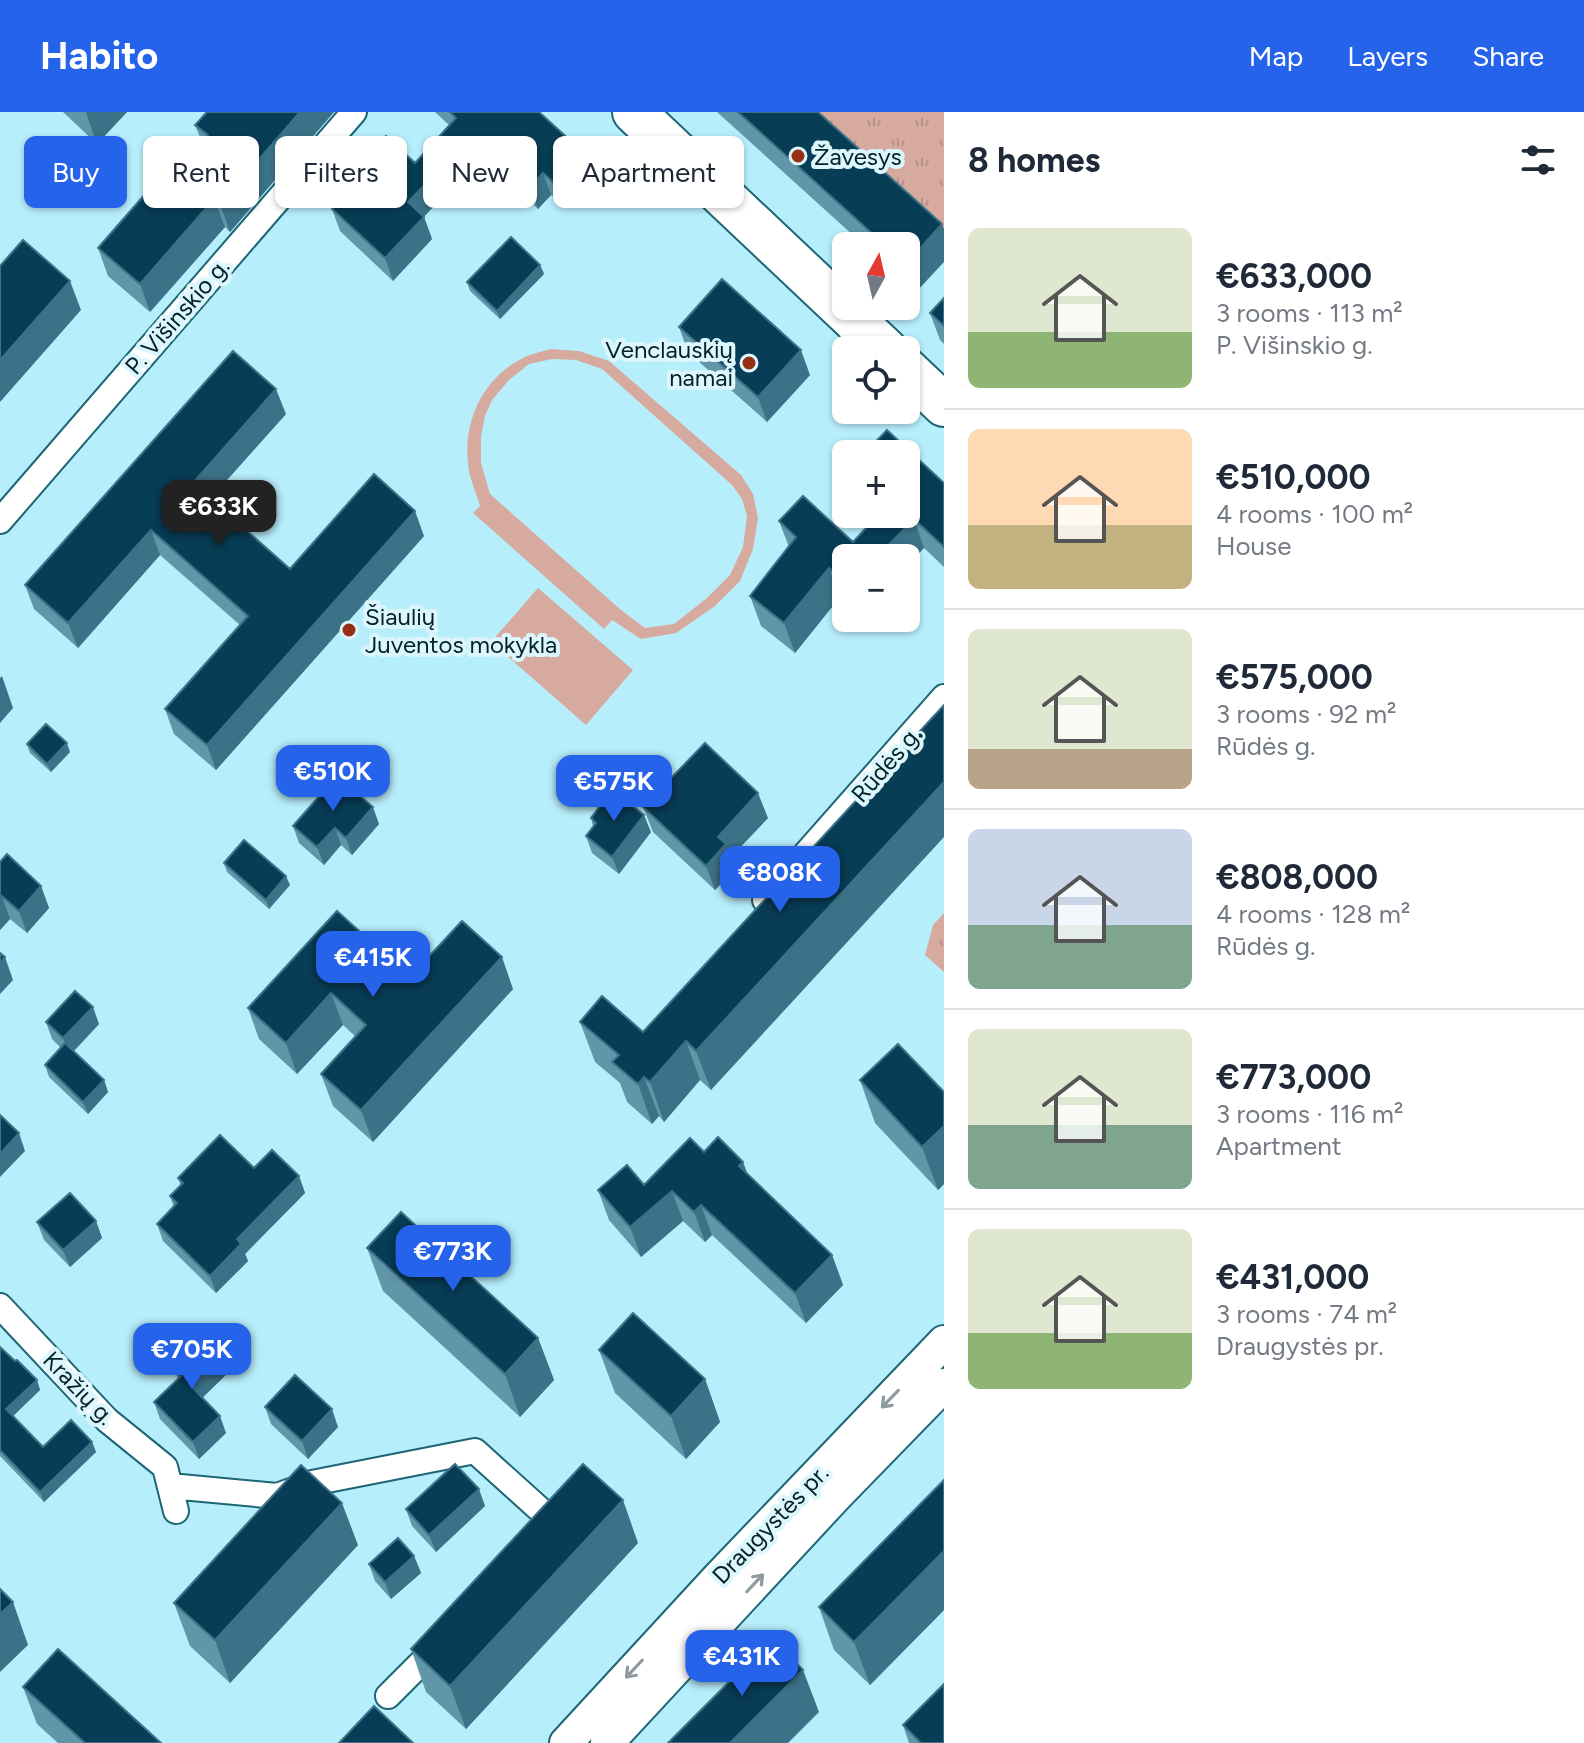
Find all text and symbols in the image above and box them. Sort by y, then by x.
text: Habito [40,33,158,79]
text: Map [1249,39,1303,73]
text: Layers [1347,39,1428,73]
text: Share [1472,39,1544,73]
chip: Buy [24,136,127,208]
chip: Rent [143,136,259,208]
chip: Filters [275,136,407,208]
chip: New [423,136,537,208]
chip: Apartment [553,136,744,208]
icon: filters [1516,138,1560,182]
text: 8 homes [968,140,1100,181]
place label: Žavesys [814,142,902,171]
marker: Žavesys [789,147,807,165]
north arrow [832,232,920,320]
map controls [832,232,920,632]
street label: P. Višinskio g. [119,252,235,380]
text: €633,000 [1216,256,1372,297]
icon: home [1032,260,1128,356]
text: 3 rooms · 113 m² [1216,297,1403,329]
text: P. Višinskio g. [1216,329,1373,361]
place label: Venclauskių namai [605,335,733,392]
button: locate [832,336,920,424]
marker: Venclauskių namai [740,354,758,372]
button: + [832,440,920,528]
text: €510,000 [1216,457,1371,498]
icon: home [1032,461,1128,557]
pin: €633K [163,480,275,548]
text: €633K [179,490,259,522]
text: 4 rooms · 100 m² [1216,498,1413,530]
text: House [1216,530,1291,562]
button: − [832,544,920,632]
place label: Šiaulių Juventos mokykla [365,602,557,659]
marker: Šiaulių Juventos mokykla [340,621,358,639]
text: €575,000 [1216,657,1373,698]
icon: home [1032,661,1128,757]
text: 3 rooms · 92 m² [1216,698,1396,730]
street label: Rūdės g. [845,720,927,808]
text: Rūdės g. [1216,730,1315,762]
pin: €510K [277,745,389,813]
text: €510K [294,755,372,787]
pin: €575K [558,755,670,823]
text: €575K [574,765,654,797]
pin: €808K [724,846,836,914]
text: €808K [738,856,822,888]
text: €808,000 [1216,857,1378,898]
icon: home [1032,861,1128,957]
text: 4 rooms · 128 m² [1216,898,1410,930]
text: Rūdės g. [1216,930,1315,962]
pin: €415K [317,931,429,999]
text: €415K [334,941,412,973]
text: €773,000 [1216,1057,1371,1098]
icon: home [1032,1061,1128,1157]
text: 3 rooms · 116 m² [1216,1098,1403,1130]
text: Apartment [1216,1130,1342,1162]
pin: €773K [397,1225,509,1293]
text: €773K [414,1235,492,1267]
text: €431,000 [1216,1257,1369,1298]
icon: home [1032,1261,1128,1357]
text: 3 rooms · 74 m² [1216,1298,1397,1330]
pin: €705K [136,1323,248,1391]
text: Draugystės pr. [1216,1330,1384,1362]
text: €705K [151,1333,233,1365]
street label: Kražių g. [37,1345,121,1431]
one-way arrow [881,1389,900,1408]
street label: Draugystės pr. [706,1458,834,1590]
one-way arrow [746,1573,765,1593]
pin: €431K [686,1630,798,1698]
text: €431K [703,1640,781,1672]
one-way arrow [625,1659,644,1679]

